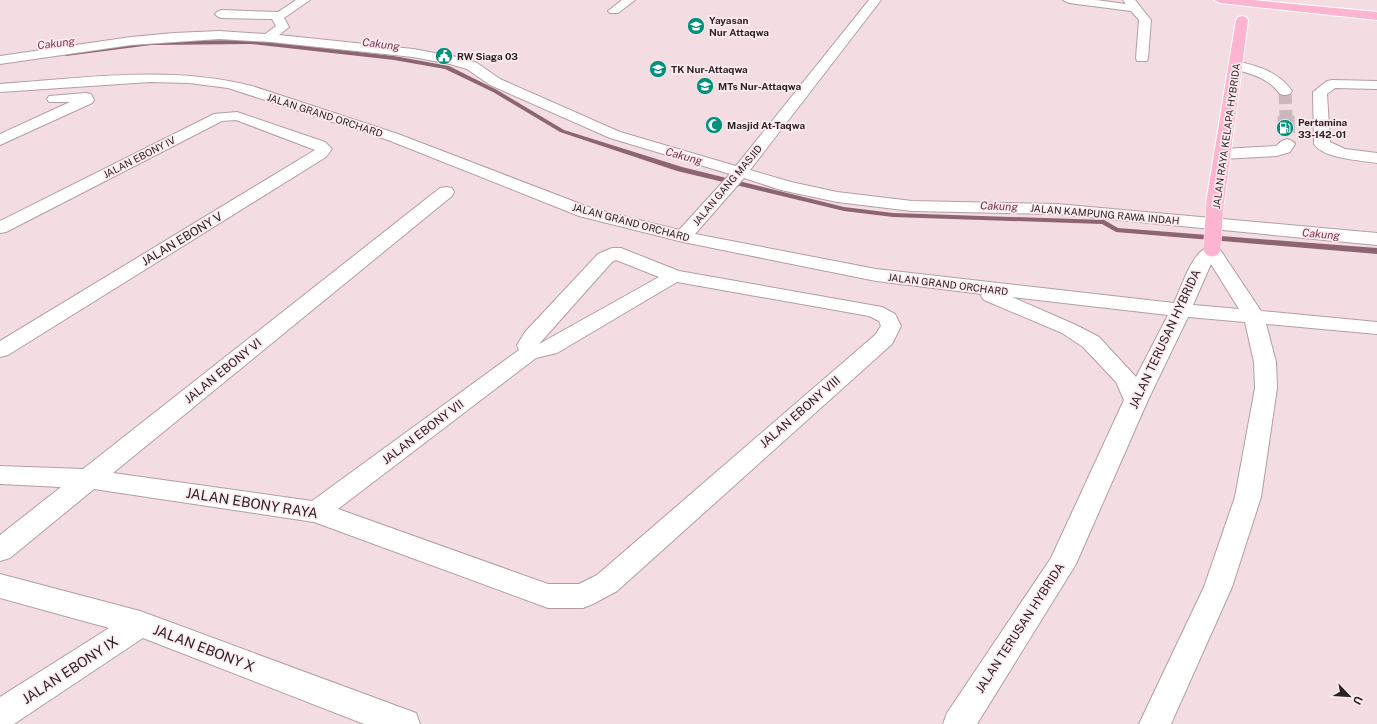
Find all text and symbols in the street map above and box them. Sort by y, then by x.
place label: Yayasan Nur Attaqwa [709,14,769,38]
school or university icon: Yayasan Nur Attaqwa [686,16,706,36]
water label: Cakung [36,35,76,51]
water label: Cakung [361,36,401,52]
public building icon: RW Siaga 03 [434,46,454,66]
place label: RW Siaga 03 [457,50,518,62]
school or university icon: TK Nur-Attaqwa [648,59,668,79]
street label: JALAN RAYA KELAPA HYBRIDA [1210,62,1242,210]
place label: TK Nur-Attaqwa [671,63,748,75]
school or university icon: MTs Nur-Attaqwa [695,76,715,96]
place label: MTs Nur-Attaqwa [718,80,802,92]
street label: JALAN GRAND ORCHARD [266,91,385,139]
mosque icon: Masjid At-Taqwa [704,115,724,135]
place label: Pertamina 33-142-01 [1298,116,1348,140]
fuel station icon: Pertamina 33-142-01 [1275,118,1295,138]
place label: Masjid At-Taqwa [727,119,805,131]
street label: JALAN EBONY IV [101,134,177,180]
street label: JALAN GANG MASJID [690,142,764,228]
water label: Cakung [664,145,704,167]
water label: Cakung [980,199,1019,213]
street label: JALAN GRAND ORCHARD [571,201,691,243]
street label: JALAN KAMPUNG RAWA INDAH [1030,201,1180,227]
street label: JALAN EBONY V [139,209,225,269]
water label: Cakung [1302,226,1341,242]
street label: JALAN TERUSAN HYBRIDA [1126,267,1204,411]
street label: JALAN GRAND ORCHARD [887,271,1009,297]
street label: JALAN EBONY VI [182,336,264,406]
street label: JALAN EBONY VIII [757,373,843,451]
street label: JALAN EBONY VII [379,397,467,467]
street label: JALAN EBONY RAYA [185,485,319,521]
street label: JALAN TERUSAN HYBRIDA [973,560,1068,696]
street label: JALAN EBONY X [151,621,257,675]
street label: JALAN EBONY IX [19,633,121,707]
north arrow [1329,676,1369,716]
text: U [1351,694,1365,706]

